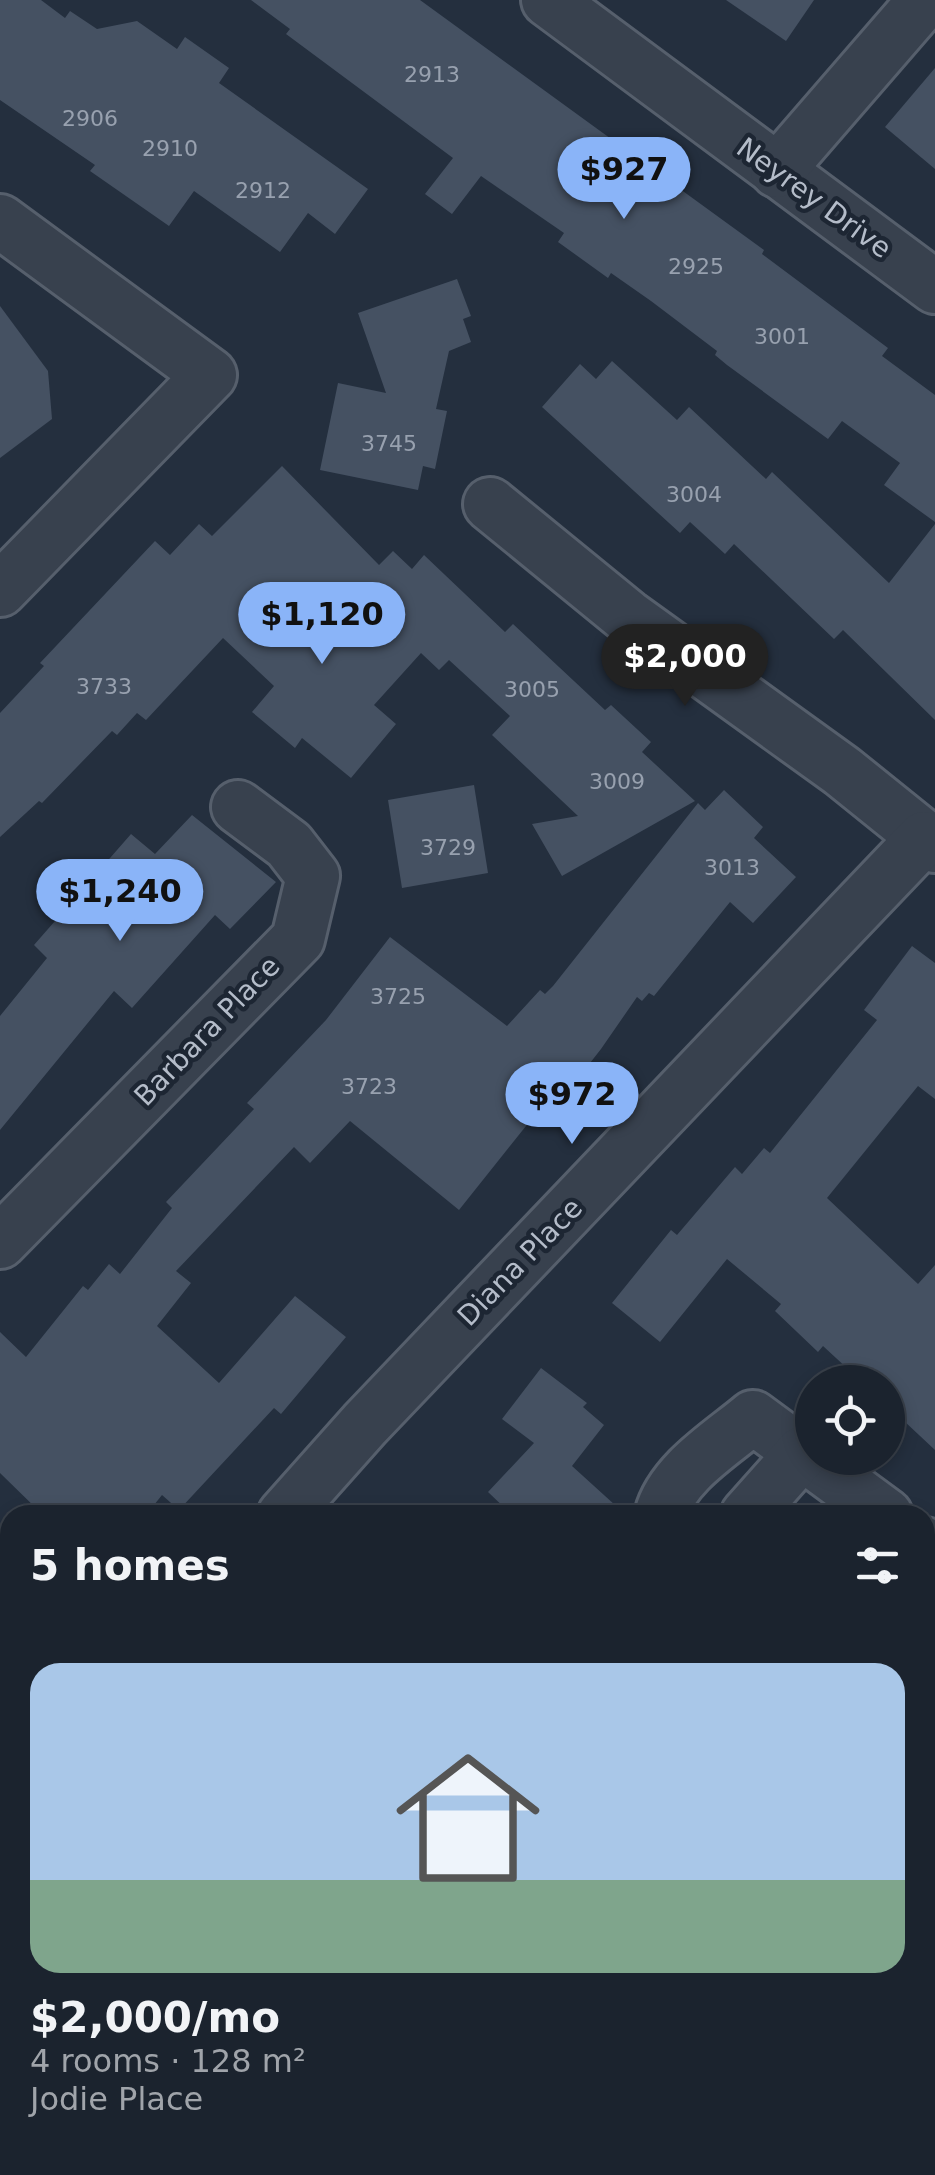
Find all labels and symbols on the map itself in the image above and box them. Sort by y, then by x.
house number: 2913 [404,62,460,87]
house number: 2906 [62,106,118,131]
street label: Neyrey Drive [730,131,898,265]
house number: 2910 [142,136,198,161]
pin: $927 [565,137,683,222]
house number: 2912 [235,178,291,203]
house number: 2925 [668,254,724,279]
house number: 3001 [754,324,810,349]
house number: 3745 [361,431,417,456]
house number: 3004 [666,482,722,507]
pin: $1,120 [241,582,403,667]
pin: $2,000 [604,624,766,709]
house number: 3733 [76,674,132,699]
house number: 3005 [504,677,560,702]
house number: 3009 [589,769,645,794]
house number: 3729 [420,835,476,860]
house number: 3013 [704,855,760,880]
pin: $1,240 [39,859,201,944]
street label: Barbara Place [127,949,287,1113]
house number: 3725 [370,984,426,1009]
pin: $972 [513,1062,631,1147]
house number: 3723 [341,1074,397,1099]
street label: Diana Place [451,1191,589,1333]

